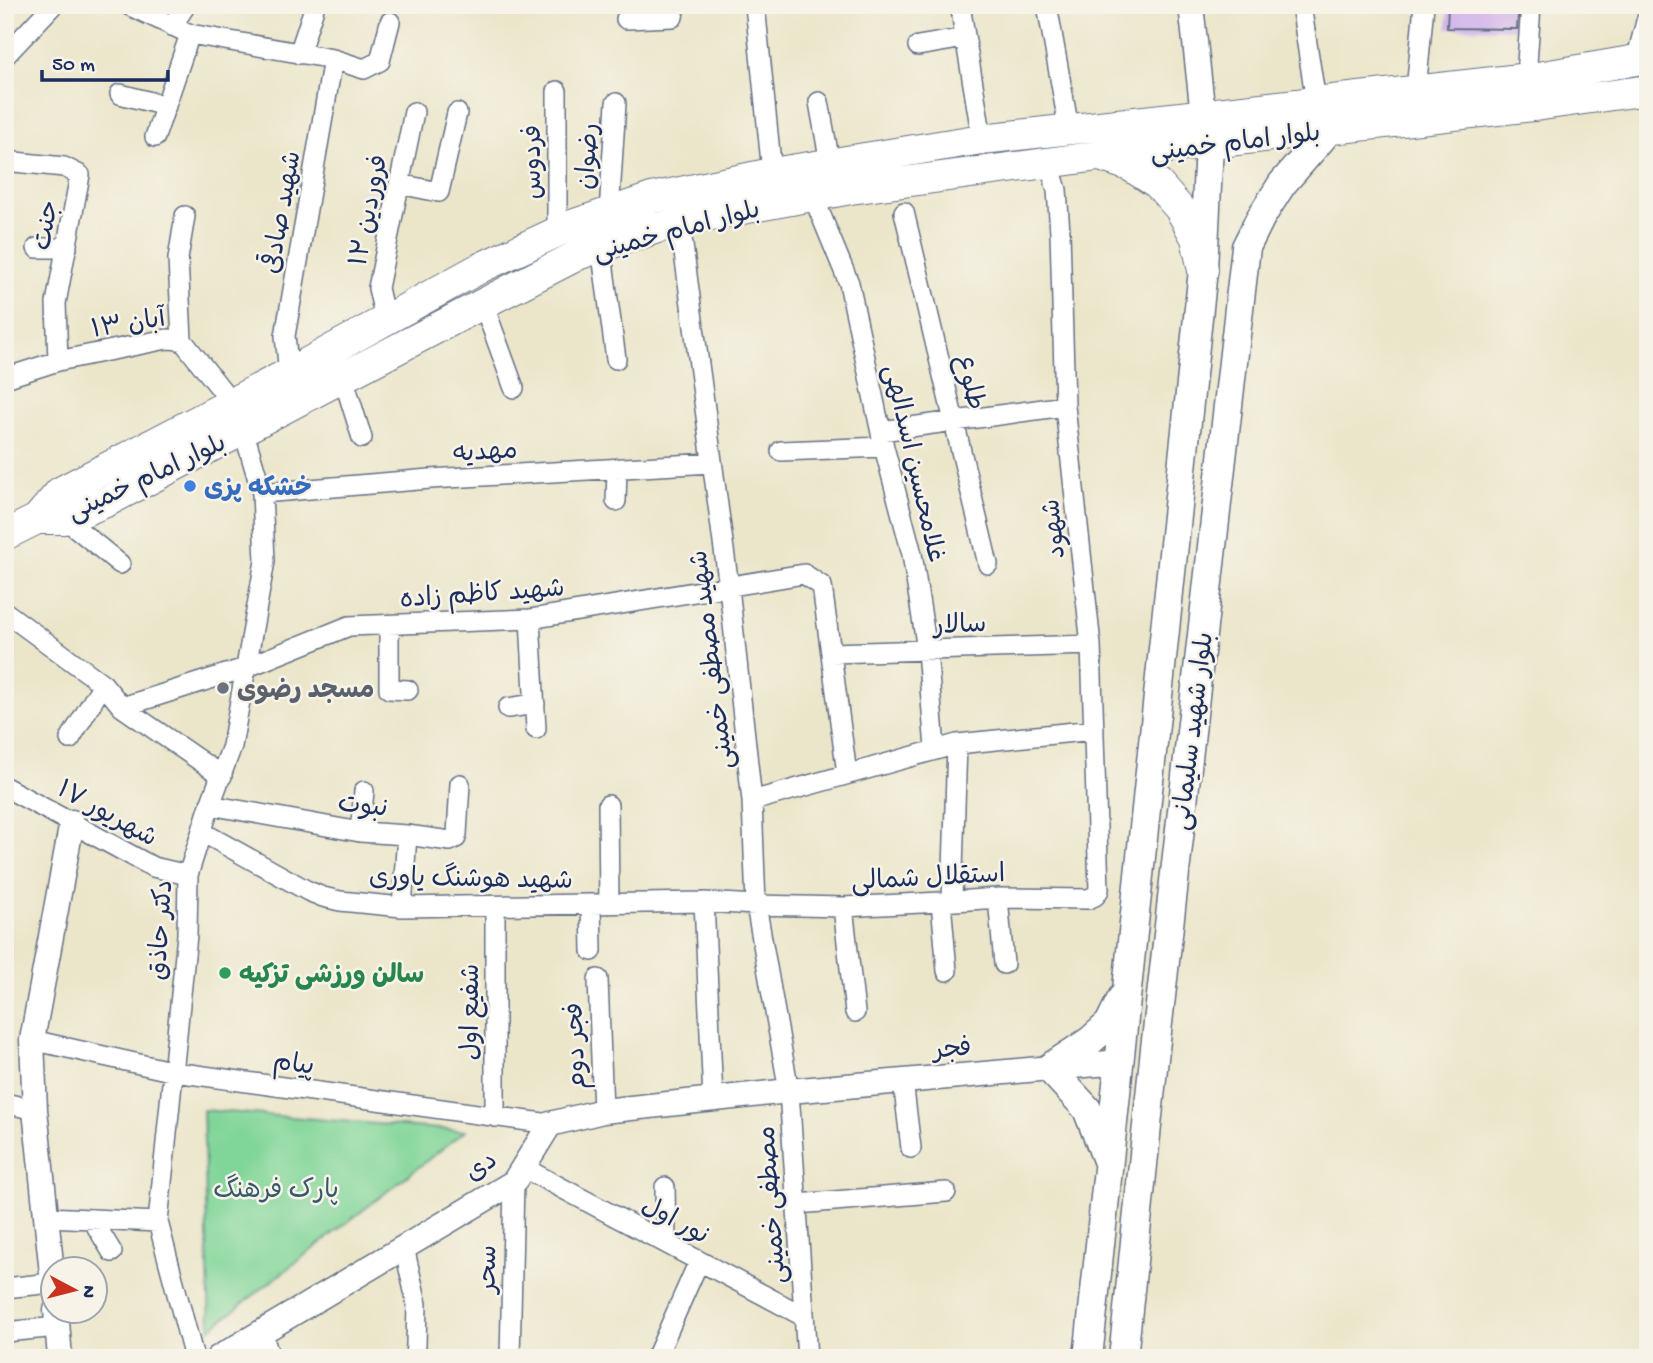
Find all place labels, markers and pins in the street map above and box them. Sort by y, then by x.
place label: خشکه پزی [204,475,312,506]
marker: خشکه پزی [182,478,198,494]
place label: مسجد رضوی [237,677,374,708]
marker: مسجد رضوی [215,680,231,696]
place label: سالن ورزشی تزکیه [239,962,424,993]
marker: سالن ورزشی تزکیه [217,965,233,981]

